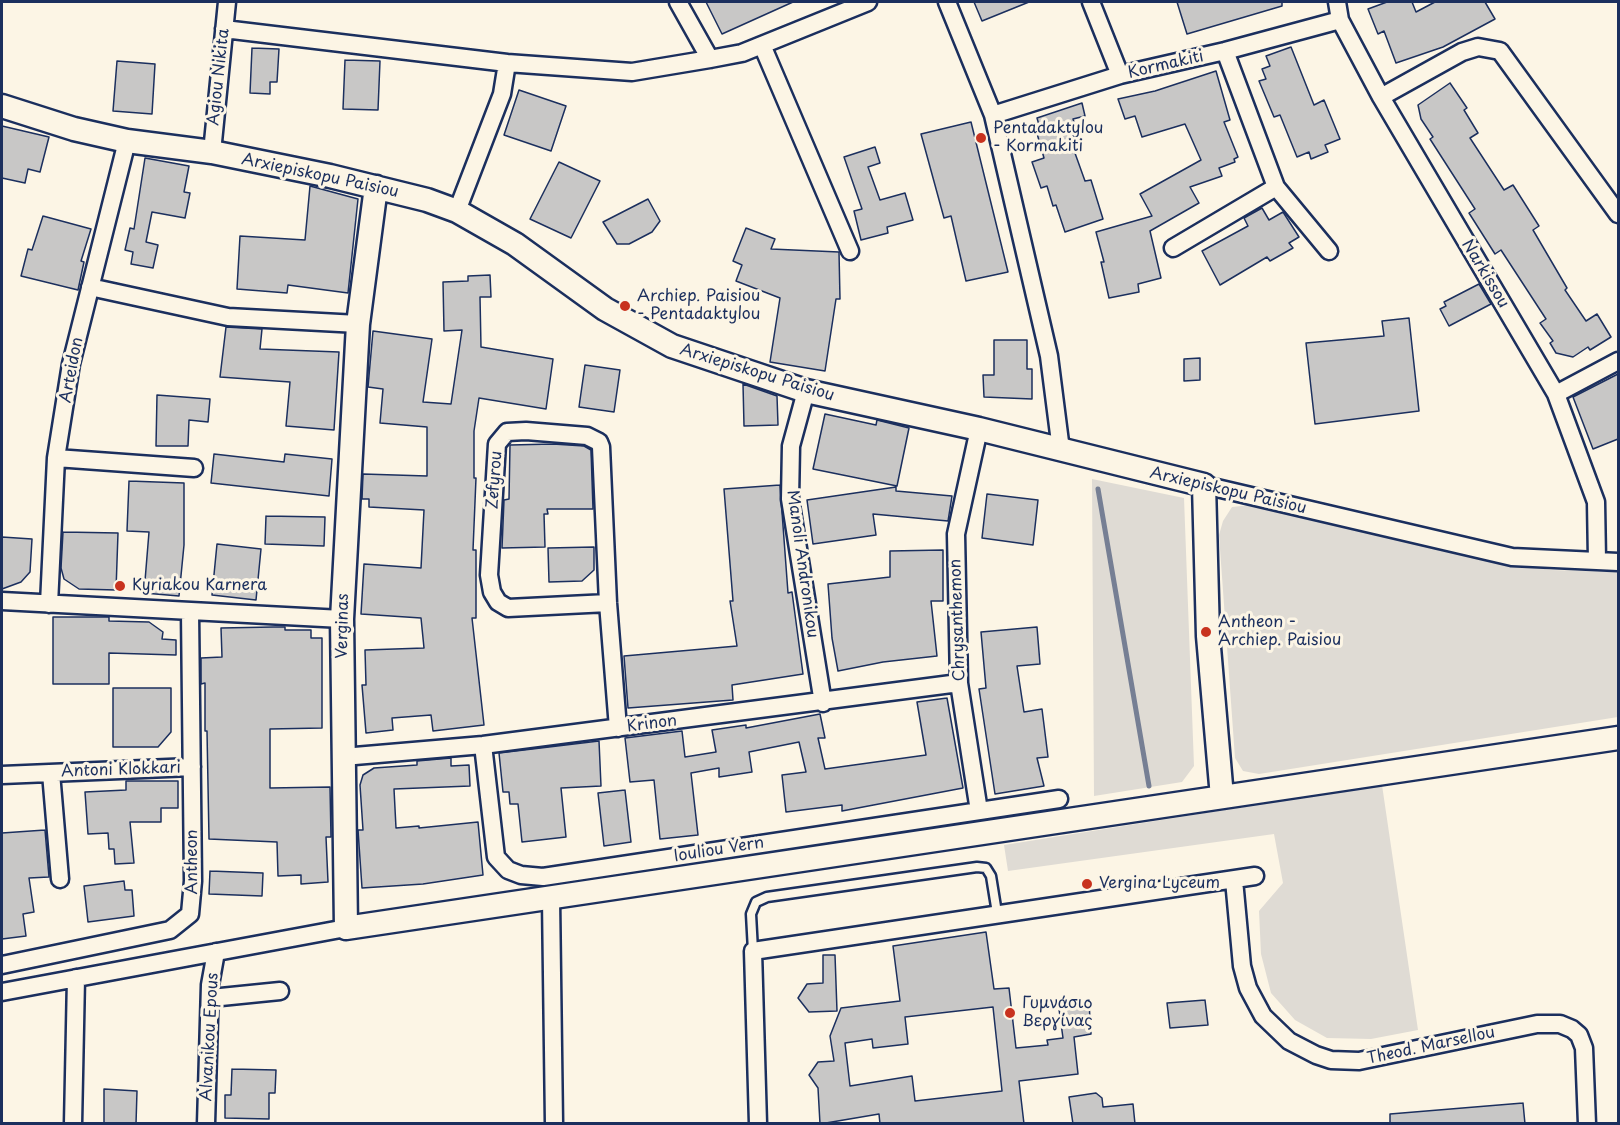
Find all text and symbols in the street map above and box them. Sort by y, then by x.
street label: Agiou Nikita [204,28,234,126]
street label: Kormakiti [1126,47,1206,83]
place label: Pentadaktylou - Kormakiti [993,119,1103,157]
marker: Pentadaktylou - Kormakiti [974,131,988,145]
street label: Arxiepiskopu Paisiou [240,150,400,202]
street label: Narkissou [1457,236,1513,312]
place label: Archiep. Paisiou - Pentadaktylou [637,287,760,325]
marker: Archiep. Paisiou - Pentadaktylou [618,299,632,313]
street label: Arteidon [56,336,88,404]
street label: Arxiepiskopu Paisiou [678,340,836,406]
street label: Zefyrou [483,450,507,510]
street label: Arxiepiskopu Paisiou [1148,464,1308,518]
street label: Manoli Andronikou [782,489,822,639]
street label: Chrysanthemon [946,558,970,682]
place label: Kyriakou Karnera [132,576,267,596]
marker: Kyriakou Karnera [113,579,127,593]
street label: Verginas [333,593,353,659]
place label: Antheon - Archiep. Paisiou [1218,613,1341,651]
marker: Antheon - Archiep. Paisiou [1199,625,1213,639]
street label: Krinon [626,711,678,737]
street label: Antoni Klokkari [61,758,181,782]
street label: Antheon [183,829,203,895]
street label: Iouliou Vern [673,833,765,867]
place label: Vergina Lyceum [1099,874,1220,894]
marker: Vergina Lyceum [1080,877,1094,891]
street label: Alvanikou Epous [197,972,223,1102]
place label: Γυμνάσιο Βεργίνας [1022,994,1093,1032]
marker: Γυμνάσιο Βεργίνας [1003,1006,1017,1020]
street label: Theod. Marsellou [1365,1023,1497,1069]

